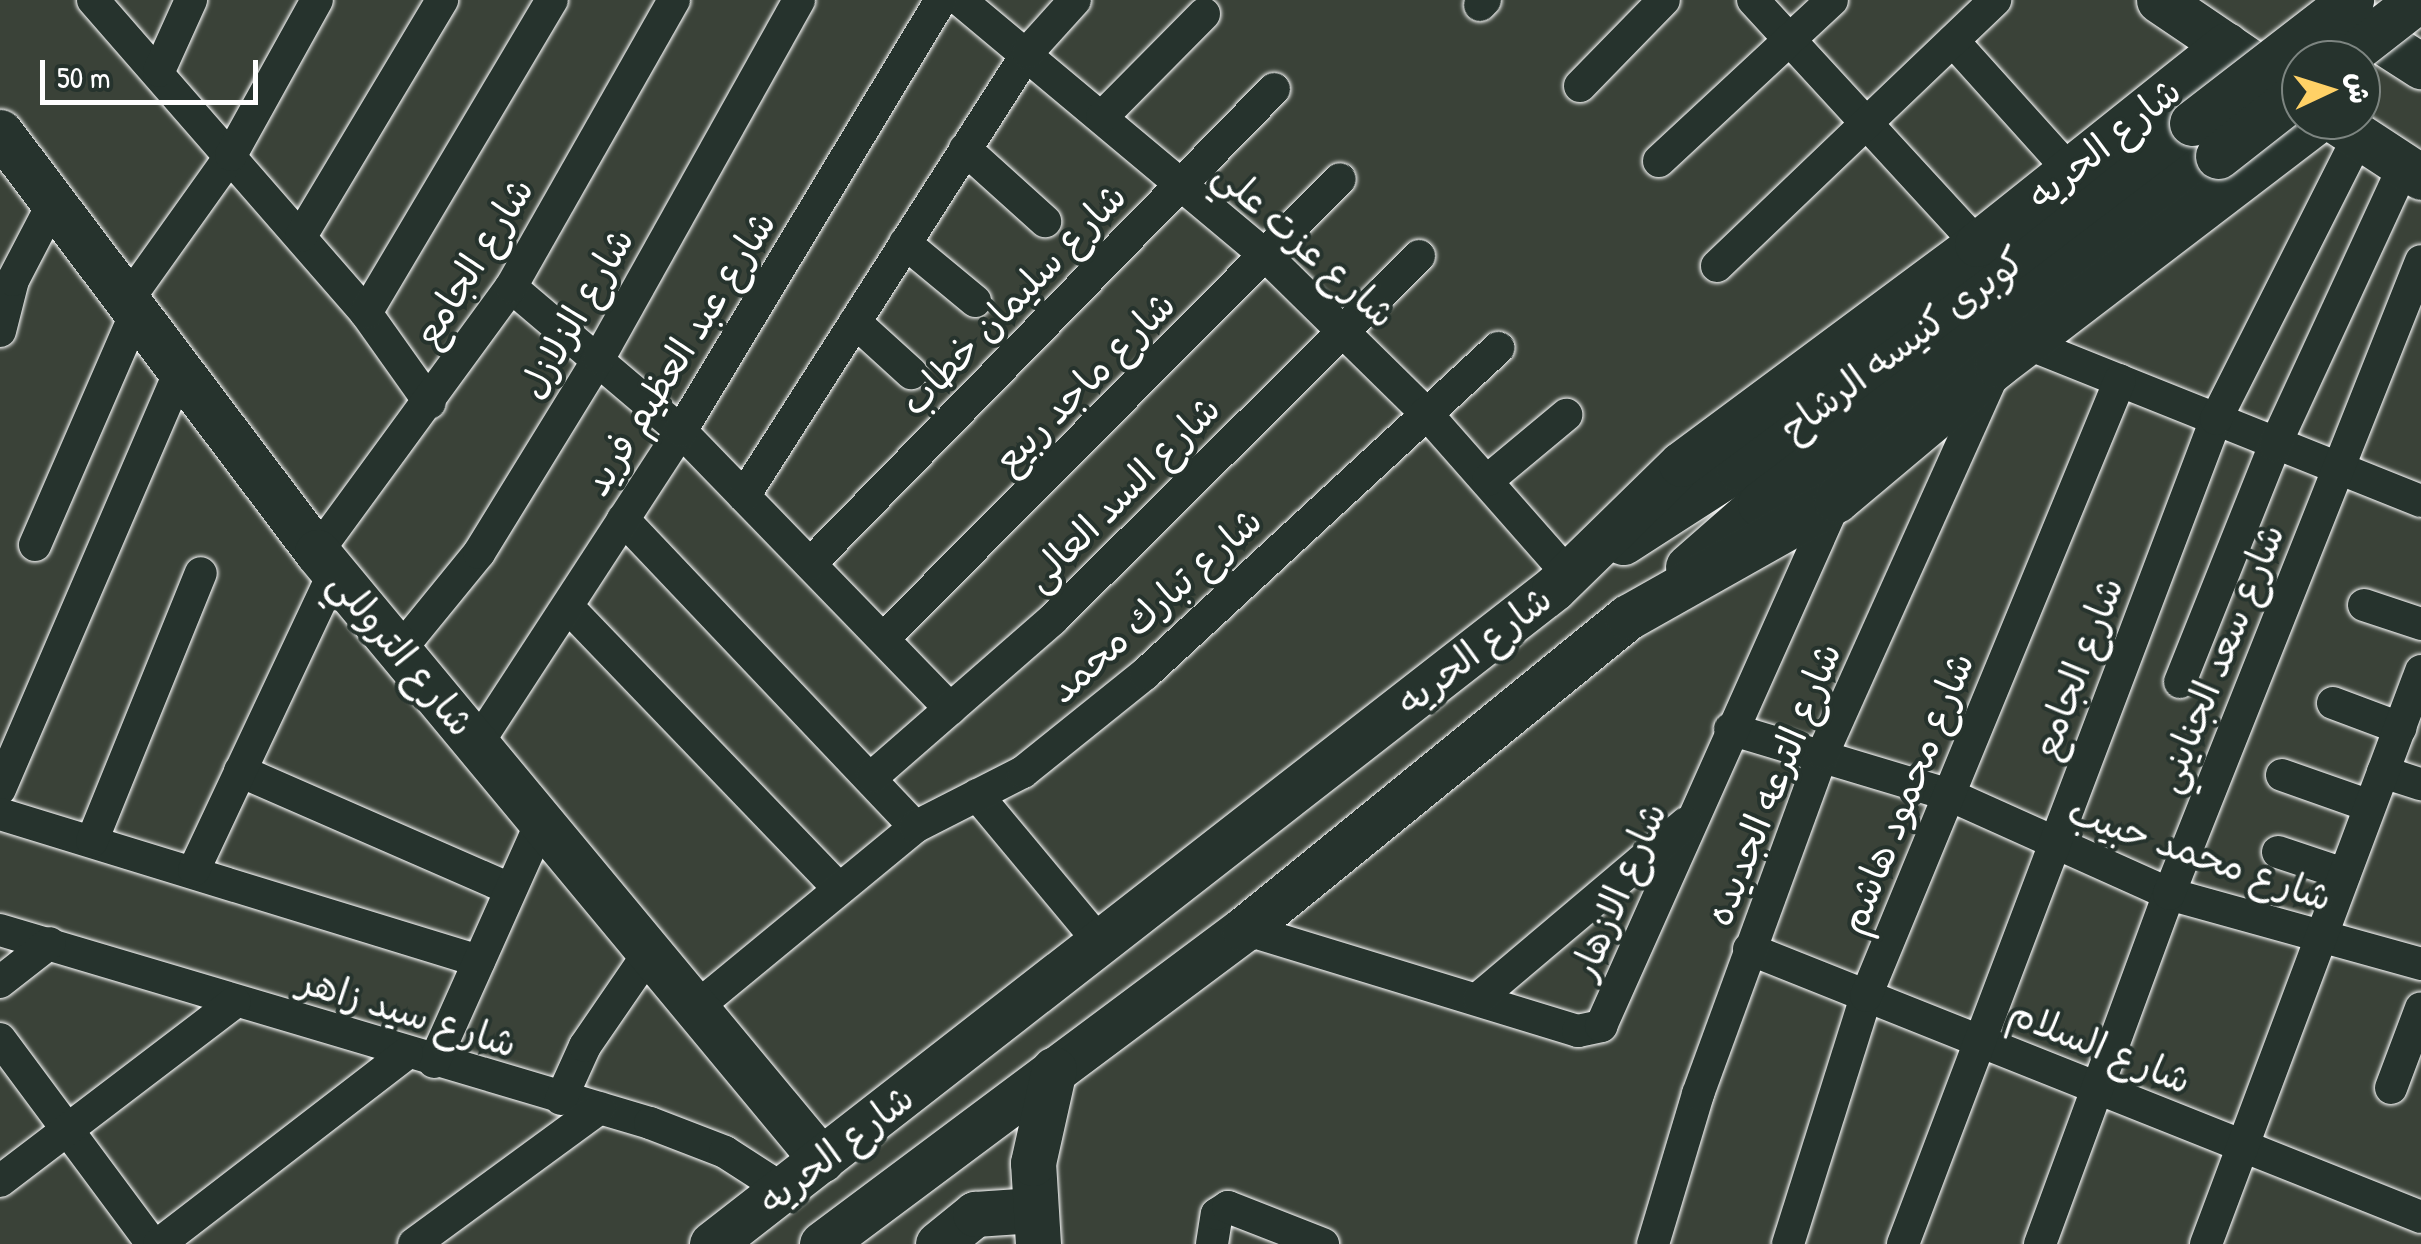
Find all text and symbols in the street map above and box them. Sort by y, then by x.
scale bar [45,40,262,102]
north arrow [2281,40,2381,140]
text: 50 m [57,57,110,97]
street label: شارع الحريه [2018,68,2190,218]
text: ش [2339,71,2379,105]
street label: شارع عزت علي [1205,151,1405,337]
street label: شارع الجامع [403,169,543,355]
street label: شارع سليمان خطاب [891,173,1135,425]
street label: شارع عبد العظيم فريد [573,202,785,504]
street label: شارع الزلازل [509,220,643,406]
street label: كوبرى كنيسه الرشاح [1771,237,2033,451]
street label: شارع ماجد ربيع [984,282,1184,482]
street label: شارع السد العالى [1015,386,1229,600]
street label: شارع تبارك محمد [1039,497,1271,713]
street label: شارع سعد الجنايني [2144,517,2294,799]
street label: شارع التروللي [319,561,485,745]
street label: شارع الجامع [2022,571,2132,765]
street label: شارع الحريه [1388,576,1560,724]
street label: شارع الترعه الجديده [1695,636,1851,932]
street label: شارع محمود هاشم [1829,646,1983,940]
street label: شارع محمد حبيب [2062,787,2338,921]
street label: شارع الازهار [1560,796,1676,986]
street label: شارع سيد زاهر [294,957,522,1067]
street label: شارع السلام [2002,989,2198,1103]
street label: شارع الحريه [750,1075,922,1223]

